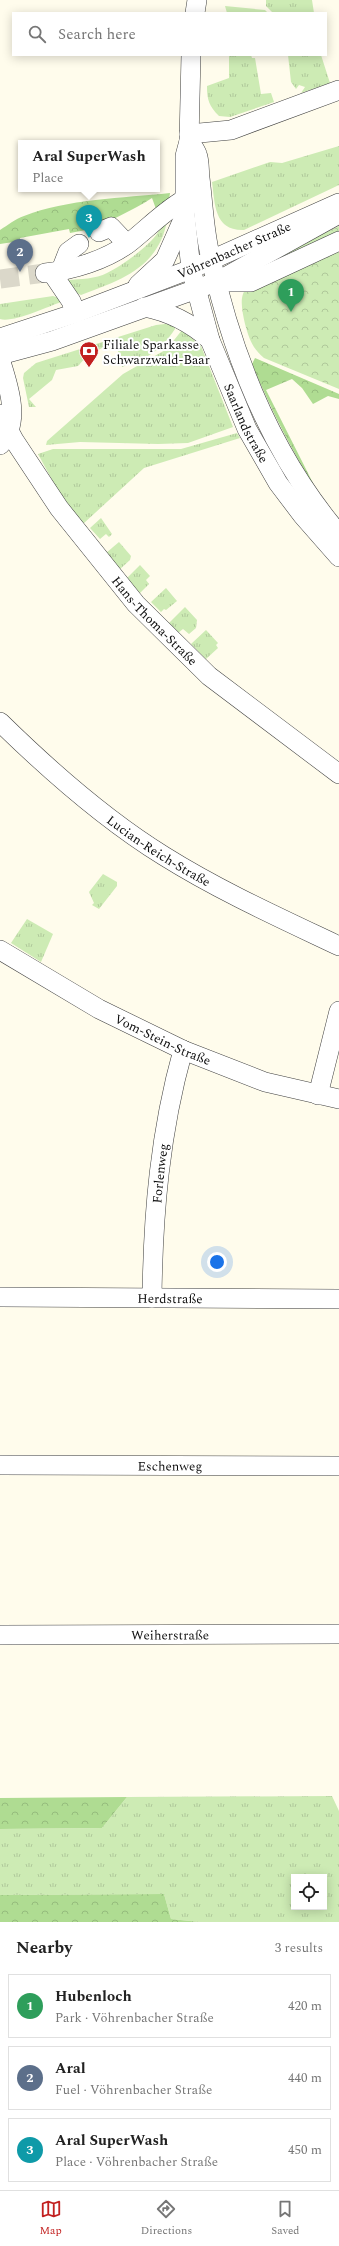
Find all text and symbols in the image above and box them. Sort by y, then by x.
search box [12,12,327,56]
icon: search [26,23,48,45]
text: Search here [58,23,136,46]
popup [18,140,160,192]
text: Aral SuperWash [32,145,146,168]
text: Place [32,168,63,188]
pin: 3 [76,205,102,238]
street label: Vöhrenbacher Straße [174,217,294,284]
pin: 2 [7,239,33,272]
pin: 1 [278,279,304,312]
place label: Filiale Sparkasse Schwarzwald-Baar [103,335,210,370]
bank icon: Filiale Sparkasse Schwarzwald-Baar [78,340,100,368]
street label: Saarlandstraße [218,380,273,467]
street label: Hans-Thoma-Straße [106,572,202,671]
street label: Lucian-Reich-Straße [102,811,214,892]
street label: Vom-Stein-Straße [111,1009,214,1071]
street label: Forlenweg [147,1142,174,1204]
your location [207,1252,227,1272]
street label: Herdstraße [137,1289,203,1309]
street label: Eschenweg [138,1456,202,1477]
street label: Weiherstraße [131,1625,209,1646]
map controls [291,1874,327,1910]
button: locate [291,1874,327,1910]
text: Nearby [16,1935,72,1961]
text: 3 results [275,1938,323,1958]
text: Hubenloch [55,1985,132,2008]
text: 1 [26,1996,34,2016]
text: 420 m [288,1996,322,2016]
text: Park · Vöhrenbacher Straße [55,2008,214,2028]
text: Aral [55,2057,86,2080]
text: 2 [26,2068,34,2088]
text: 440 m [288,2068,322,2088]
text: Fuel · Vöhrenbacher Straße [55,2080,212,2100]
text: Aral SuperWash [55,2129,168,2152]
text: 3 [26,2140,34,2160]
text: 450 m [288,2140,322,2160]
text: Place · Vöhrenbacher Straße [55,2152,218,2172]
tab: Map [40,2198,62,2239]
tab: Directions [141,2198,192,2239]
tab: Saved [271,2198,299,2239]

